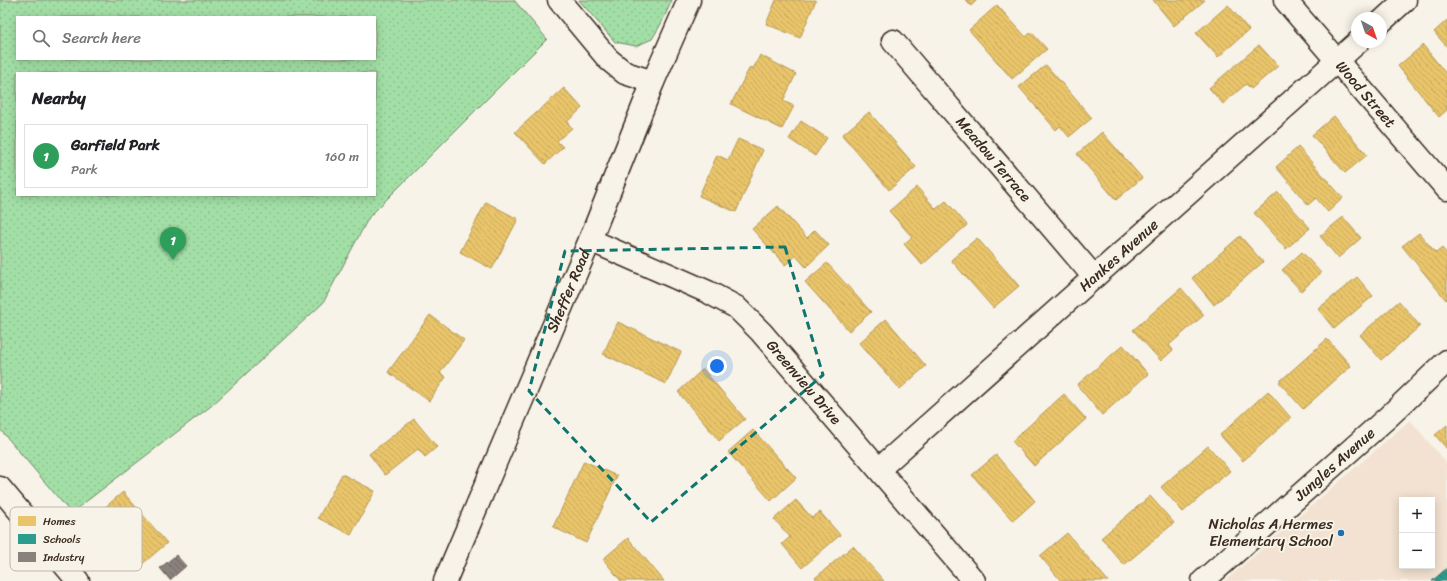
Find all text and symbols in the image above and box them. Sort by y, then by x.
north arrow [1351,12,1387,48]
search box [16,16,376,60]
text: Search here [62,25,141,51]
icon: search [30,27,52,49]
street label: Wood Street [1329,54,1403,134]
text: Nearby [32,83,86,113]
street label: Meadow Terrace [949,110,1038,208]
text: Garfield Park [71,132,160,158]
text: 1 [43,145,49,168]
text: 160 m [324,145,359,168]
text: Park [71,158,98,181]
street label: Hankes Avenue [1073,212,1165,298]
pin: 1 [160,227,186,260]
street label: Sheffer Road [539,244,598,337]
street label: Greenview Drive [760,333,848,431]
your location [707,356,727,376]
street label: Jungles Avenue [1287,421,1382,508]
map controls [1399,497,1435,569]
button: + [1399,497,1435,533]
legend [10,507,142,571]
place label: Nicholas A Hermes Elementary School [1209,511,1334,554]
text: Homes [43,512,76,531]
marker: Nicholas A Hermes Elementary School [1336,528,1346,538]
text: Schools [43,530,81,549]
button: − [1399,533,1435,569]
text: Industry [42,548,85,567]

